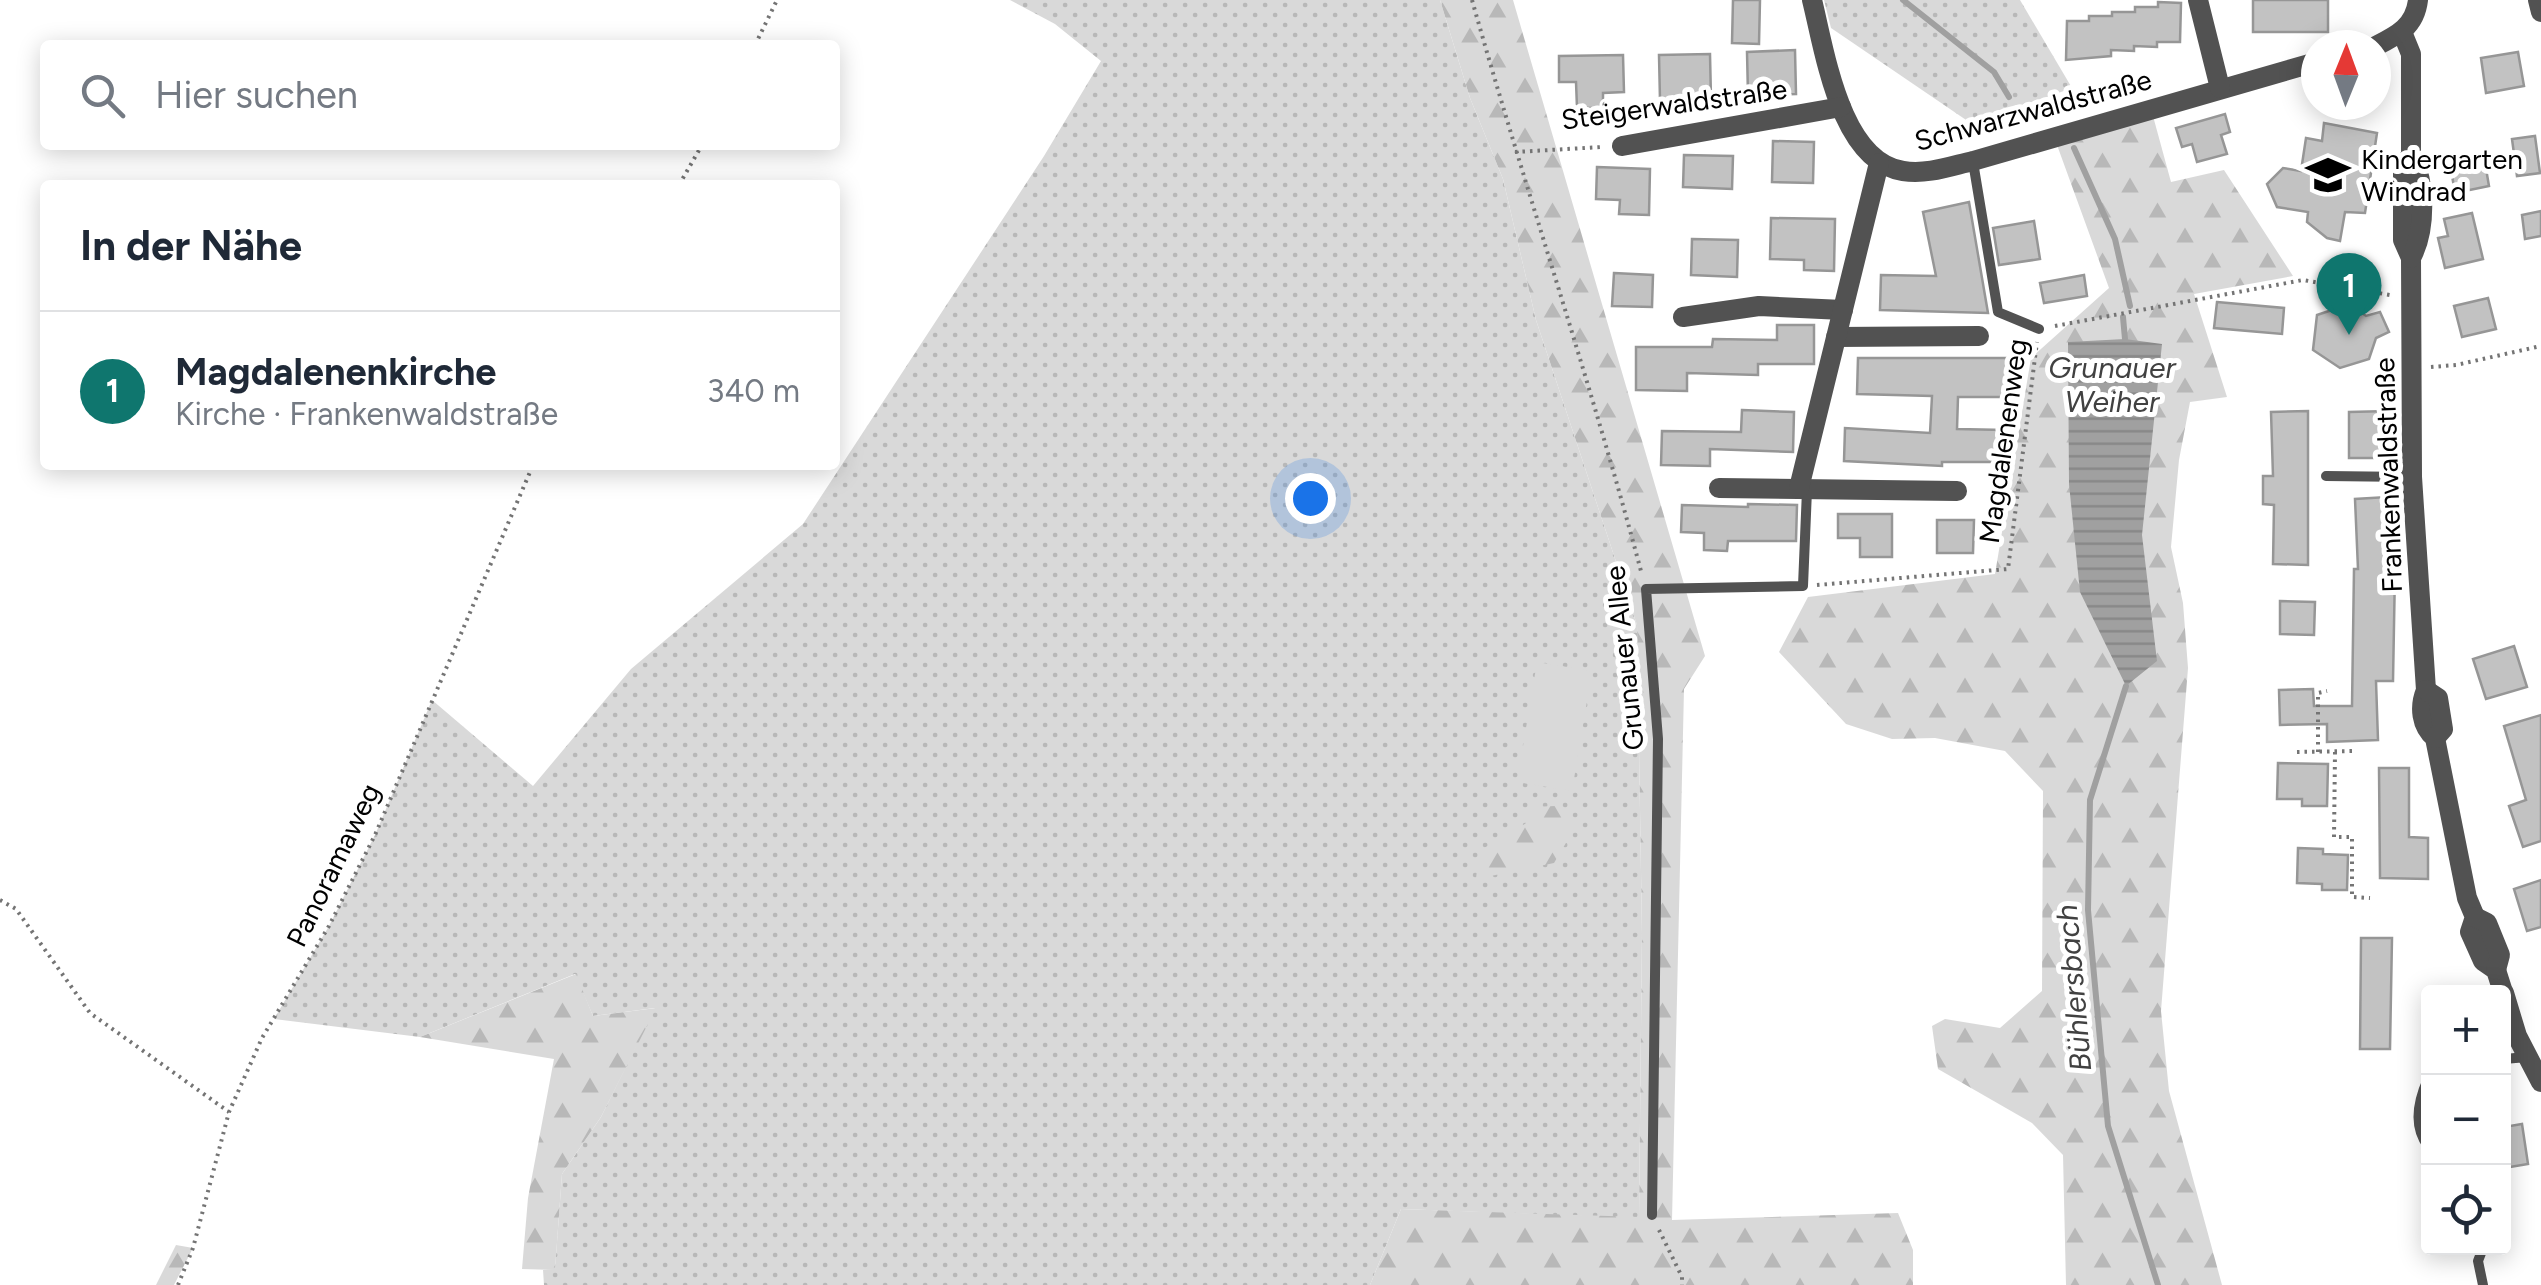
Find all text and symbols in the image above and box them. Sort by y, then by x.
north arrow [2301,30,2391,120]
search box [40,40,840,150]
street label: Schwarzwaldstraße [1911,62,2155,158]
icon: search [75,68,130,123]
street label: Steigerwaldstraße [1559,71,1789,137]
text: Hier suchen [155,72,358,118]
place label: Kindergarten Windrad [2361,142,2523,208]
school or university icon: Kindergarten Windrad [2304,151,2352,199]
text: In der Nähe [80,220,302,271]
pin: 1 [2316,252,2382,335]
street label: Magdalenenweg [1972,337,2034,545]
text: Magdalenenkirche [175,349,496,395]
water label: Grunauer Weiher [2048,349,2178,420]
street label: Frankenwaldstraße [2367,357,2409,593]
text: 1 [106,372,119,410]
text: 340 m [707,372,800,410]
text: Kirche · Frankenwaldstraße [175,395,558,433]
your location [1285,473,1336,524]
street label: Grunauer Allee [1597,564,1651,752]
street label: Panoramaweg [279,778,387,952]
water label: Bühlersbach [2048,903,2099,1073]
map controls [2421,985,2511,1255]
button: + [2421,985,2511,1075]
button: − [2421,1075,2511,1165]
button: locate [2421,1165,2511,1255]

